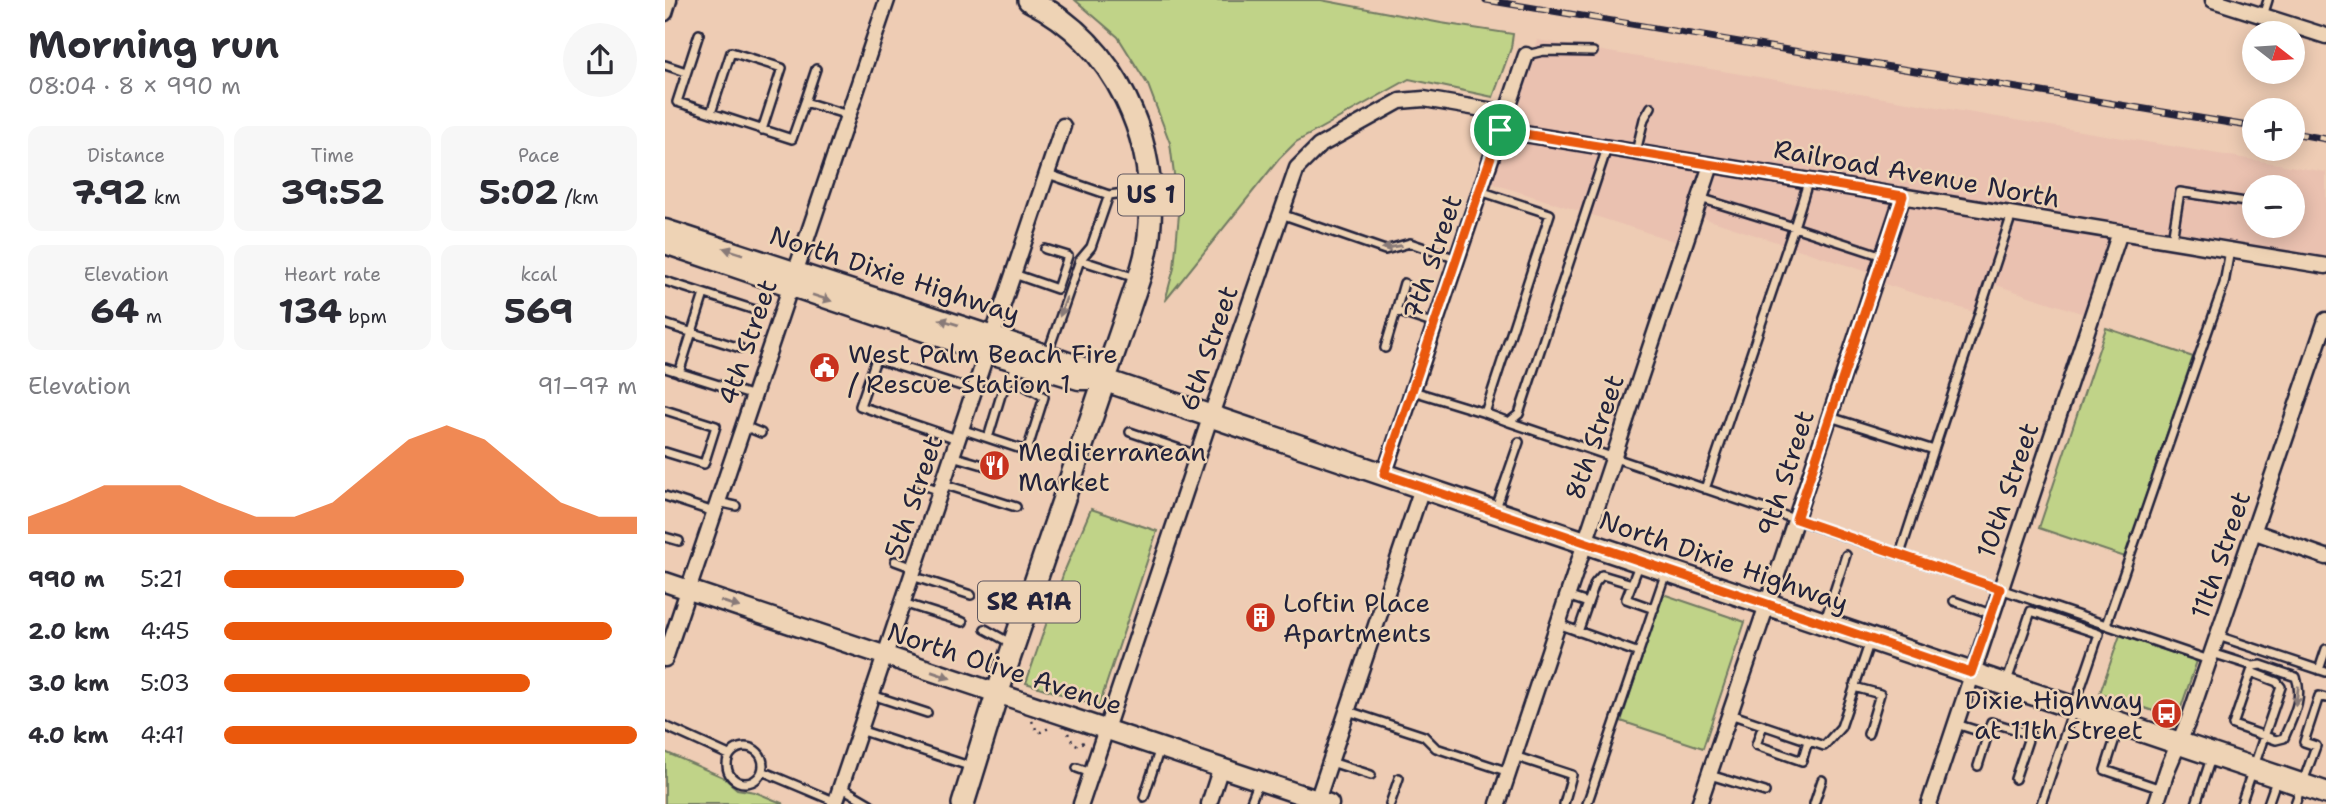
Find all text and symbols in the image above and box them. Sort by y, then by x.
text: Morning run [28,19,279,70]
north arrow [2242,21,2305,84]
map controls [2242,21,2305,238]
button: share [563,23,637,97]
text: 08:04 · 8 × 990 m [28,71,241,101]
button: + [2242,98,2305,161]
pin [1470,100,1530,160]
icon: arrive [1481,111,1519,149]
street label: Railroad Avenue North [1771,131,2063,215]
text: Distance [87,143,165,168]
text: Time [311,143,354,168]
text: Pace [518,143,560,168]
text: 7.92 [72,168,147,215]
text: 39:52 [281,168,384,215]
text: 5:02 [479,168,558,215]
road number: US 1 [1118,174,1184,216]
button: − [2242,175,2305,238]
text: km [147,185,181,210]
text: /km [558,185,599,210]
street label: 7th Street [1394,190,1470,324]
street label: North Dixie Highway [765,217,1025,331]
one-way arrow [1381,242,1403,253]
one-way arrow [722,245,743,255]
text: Elevation [84,262,169,287]
text: Heart rate [284,262,381,287]
text: kcal [520,262,557,287]
street label: 4th Street [709,275,785,409]
street label: 6th Street [1170,281,1246,415]
text: 64 [90,287,139,334]
text: 134 [278,287,342,334]
text: 569 [504,287,574,334]
one-way arrow [812,293,833,304]
one-way arrow [1058,297,1069,318]
text: m [139,304,162,329]
text: bpm [342,304,387,329]
one-way arrow [938,316,959,326]
place label: West Palm Beach Fire / Rescue Station 1 [848,336,1118,401]
public building icon: West Palm Beach Fire / Rescue Station 1 [808,351,842,385]
street label: 8th Street [1556,370,1632,504]
text: Elevation [28,371,131,401]
text: 91–97 m [537,371,637,401]
street label: 9th Street [1748,406,1822,540]
street label: 10th Street [1968,418,2046,562]
street label: 5th Street [876,431,950,563]
place label: Mediterranean Market [1018,434,1206,499]
restaurant icon: Mediterranean Market [978,449,1012,483]
street label: 11th Street [2182,487,2258,623]
street label: North Dixie Highway [1595,502,1853,620]
text: 990 m [28,564,105,594]
text: 5:21 [140,564,183,594]
road number: SR A1A [978,582,1080,622]
place label: Loftin Place Apartments [1283,585,1431,650]
one-way arrow [719,599,740,610]
building icon: Loftin Place Apartments [1243,600,1277,634]
street label: North Olive Avenue [883,613,1127,723]
text: 2.0 km [28,616,110,646]
text: 4:45 [140,616,190,646]
text: 3.0 km [28,668,109,698]
text: 5:03 [140,668,190,698]
one-way arrow [930,670,951,681]
place label: Dixie Highway at 11th Street [1964,682,2143,747]
one-way arrow [2292,685,2303,707]
bus stop icon: Dixie Highway at 11th Street [2149,697,2183,731]
text: 4.0 km [28,720,109,750]
text: 4:41 [140,720,185,750]

